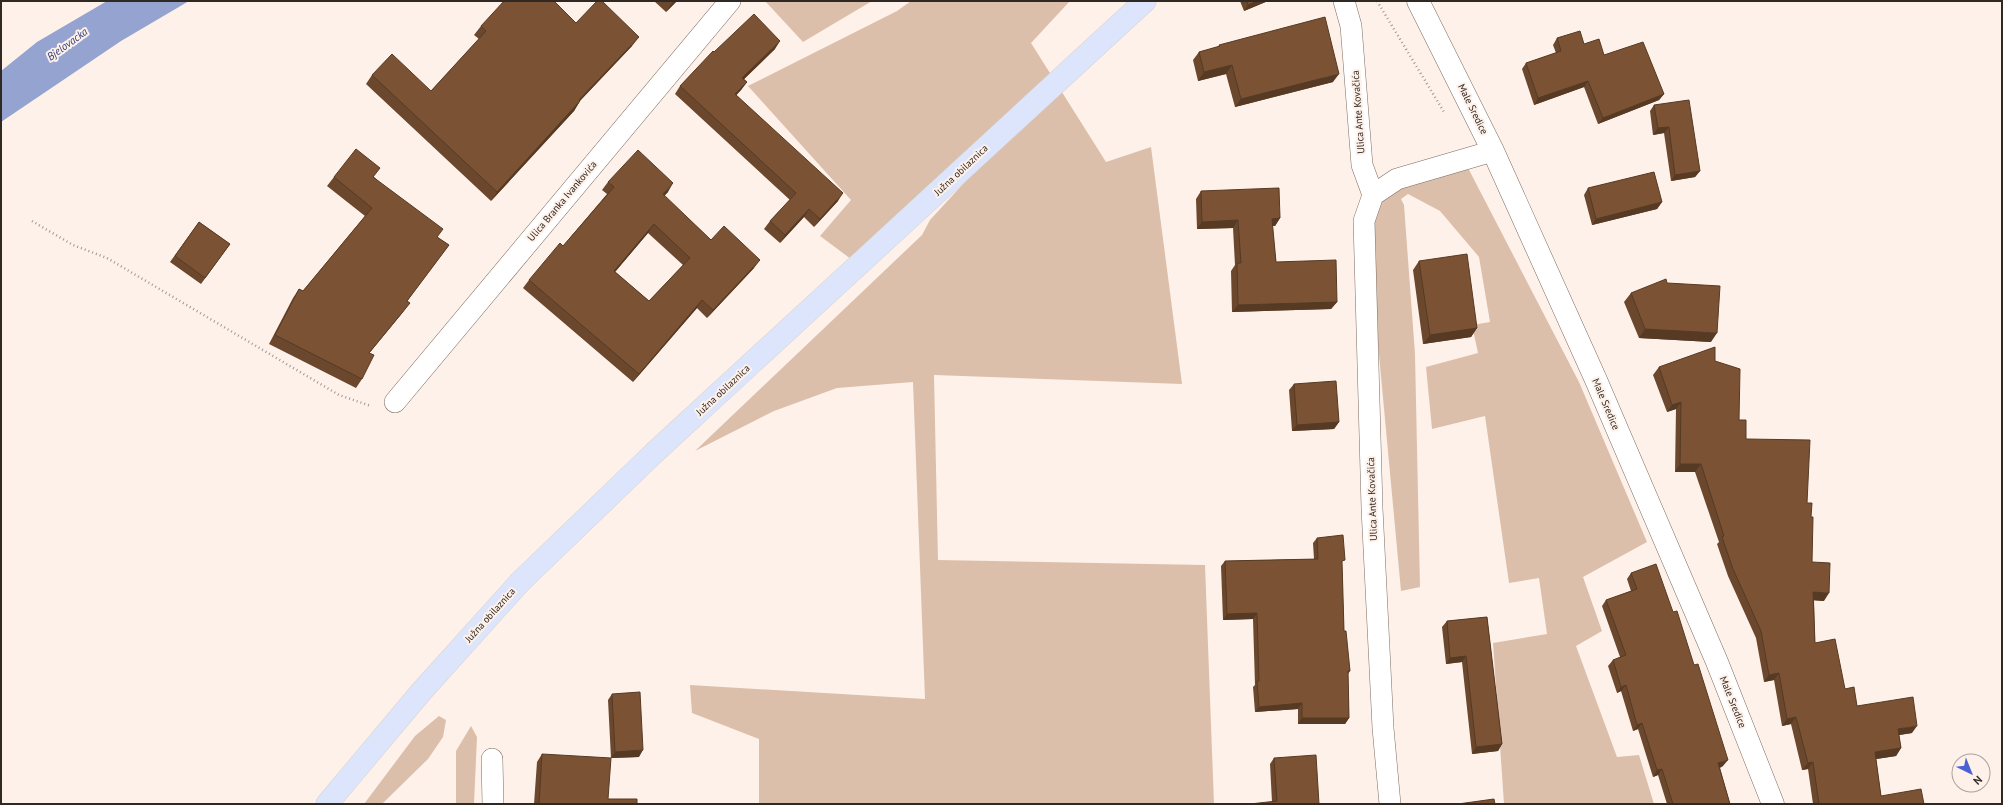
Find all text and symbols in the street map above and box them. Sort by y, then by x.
water label: Bjelovacka [44,24,91,63]
street label: Ulica Ante Kovačića [1349,70,1367,154]
street label: Male Sredice [1455,82,1491,136]
street label: Južna obilaznica [931,142,991,199]
street label: Ulica Branka Ivankovića [524,158,600,244]
street label: Južna obilaznica [693,362,753,419]
street label: Male Sredice [1589,376,1623,432]
street label: Ulica Ante Kovačića [1364,457,1380,541]
street label: Južna obilaznica [461,585,518,646]
street label: Male Sredice [1717,674,1749,730]
north arrow [1951,753,1991,793]
text: N [1970,773,1985,788]

